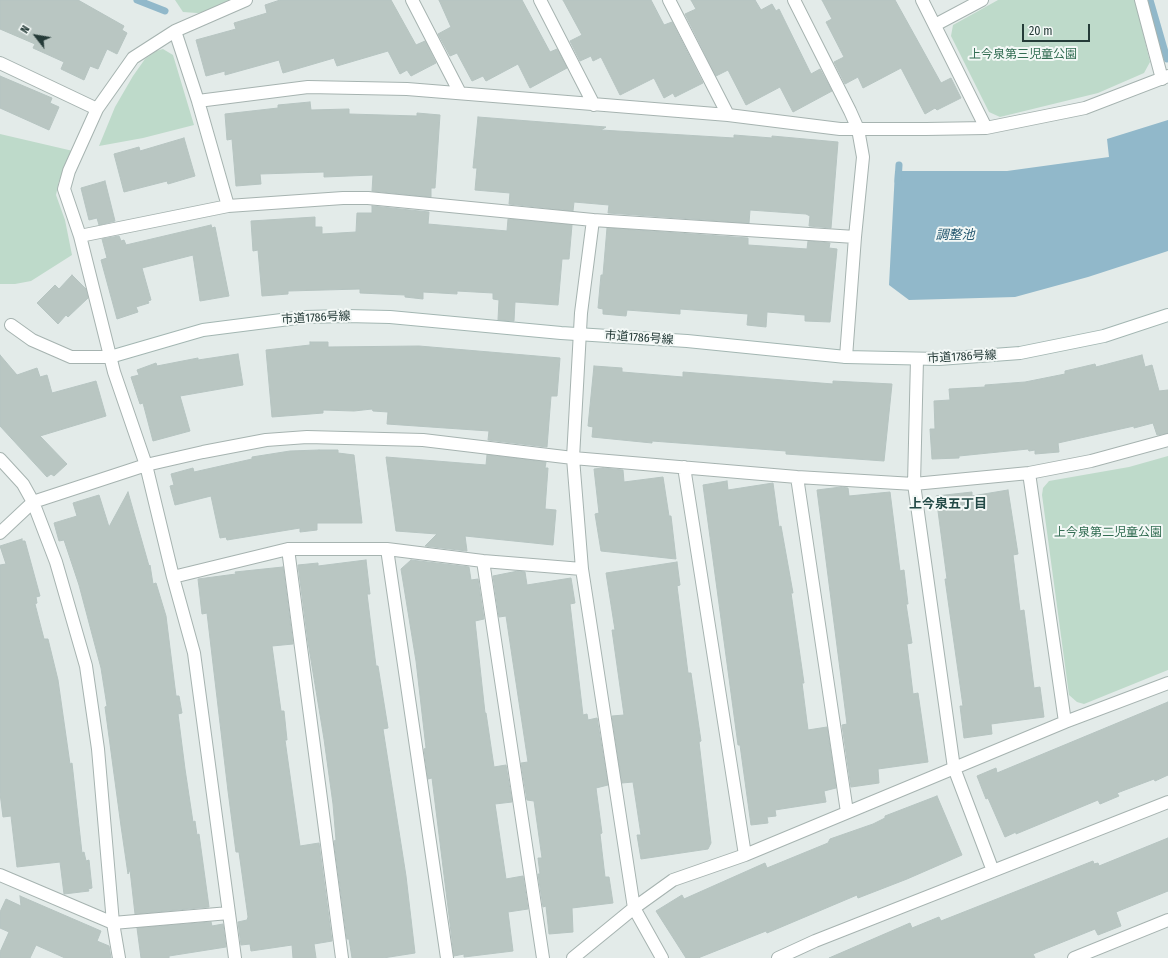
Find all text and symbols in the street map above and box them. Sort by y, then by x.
north arrow [16,16,56,56]
scale bar [1024,16,1092,42]
text: N [18,23,33,36]
text: 20 m [1029,24,1053,38]
park label: 上今泉第三児童公園 [969,48,1077,62]
water label: 調整池 [936,227,974,243]
street label: 市道1786号線 [281,309,351,327]
street label: 市道1786号線 [604,328,674,348]
street label: 市道1786号線 [927,348,997,366]
district label: 上今泉五丁目 [909,496,987,512]
park label: 上今泉第二児童公園 [1054,526,1162,540]

